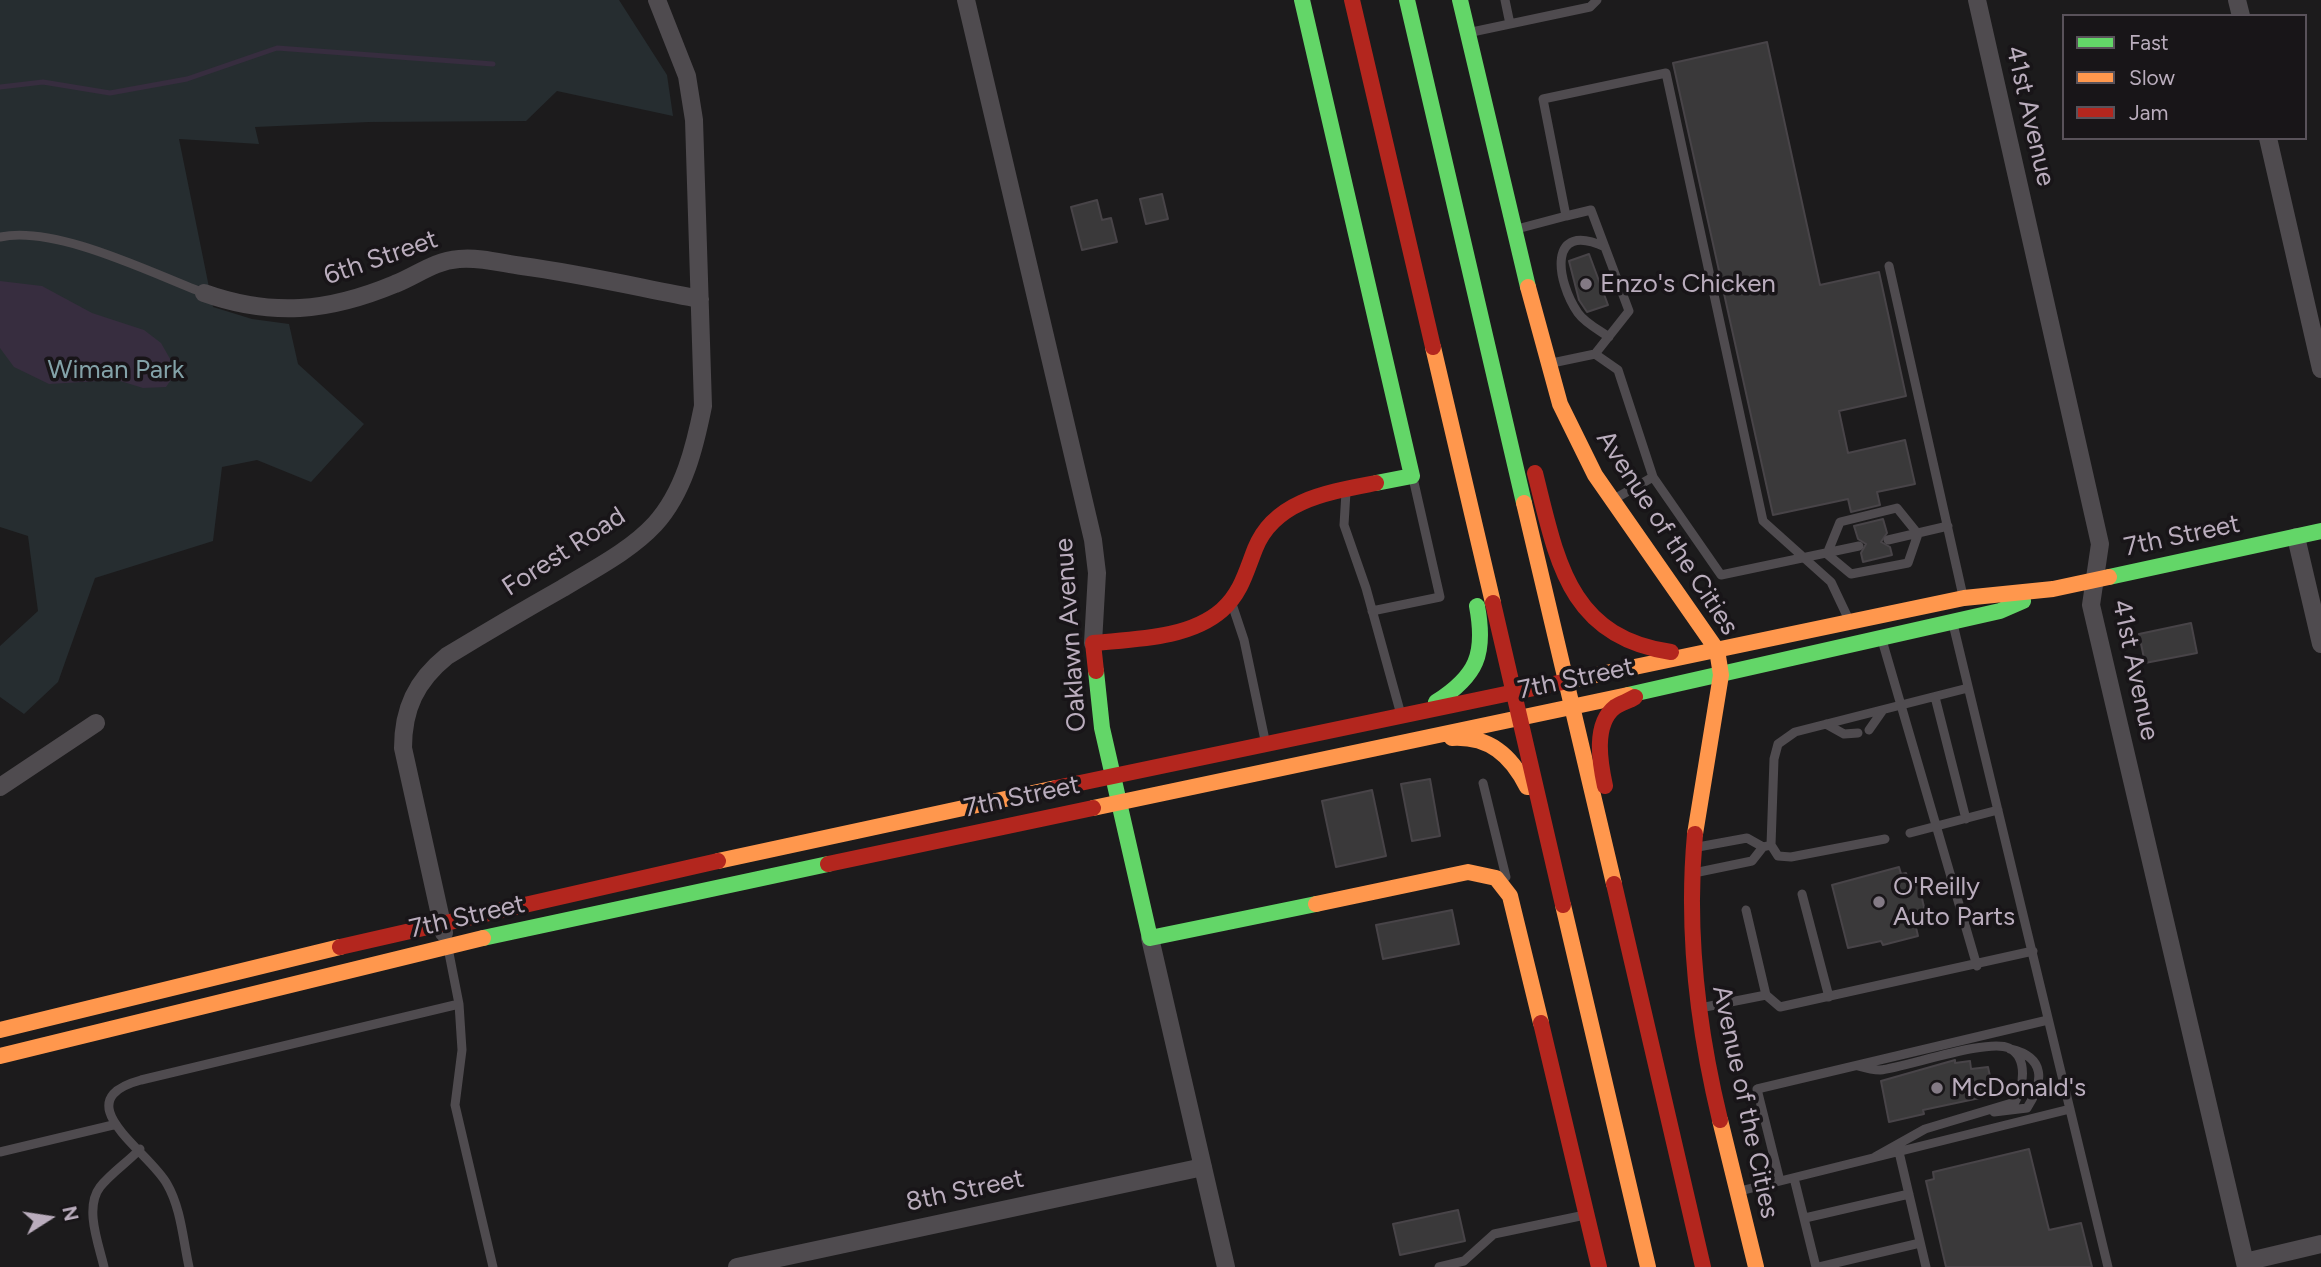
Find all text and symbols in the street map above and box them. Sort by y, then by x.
legend [2062,14,2307,140]
text: Fast [2129,30,2169,55]
street label: 41st Avenue [1999,43,2061,189]
text: Slow [2129,65,2175,90]
text: Jam [2129,100,2168,125]
street label: 6th Street [320,224,442,292]
place label: Enzo's Chicken [1600,268,1776,300]
marker: Enzo's Chicken [1578,276,1594,292]
park label: Wiman Park [48,354,184,386]
street label: Avenue of the Cities [1589,425,1745,641]
street label: Forest Road [497,501,631,603]
street label: 7th Street [2121,509,2243,563]
street label: Oaklawn Avenue [1049,537,1093,733]
street label: 41st Avenue [2105,597,2165,743]
street label: 7th Street [1515,652,1637,706]
street label: 7th Street [961,770,1083,824]
place label: O'Reilly Auto Parts [1893,871,2015,932]
street label: 7th Street [406,889,528,945]
marker: O'Reilly Auto Parts [1871,894,1887,910]
street label: Avenue of the Cities [1705,983,1785,1221]
place label: McDonald's [1951,1072,2086,1104]
marker: McDonald's [1929,1080,1945,1096]
street label: 8th Street [903,1163,1027,1219]
north arrow [14,1183,84,1253]
text: N [57,1204,83,1223]

